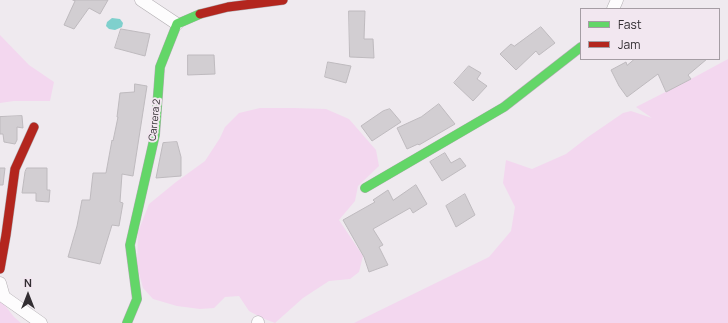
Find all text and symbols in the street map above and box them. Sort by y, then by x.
legend [580,8,720,60]
text: Fast [618,16,642,33]
text: Jam [618,36,640,53]
street label: Carrera 2 [147,98,163,142]
north arrow [8,275,48,315]
text: N [24,275,32,290]

